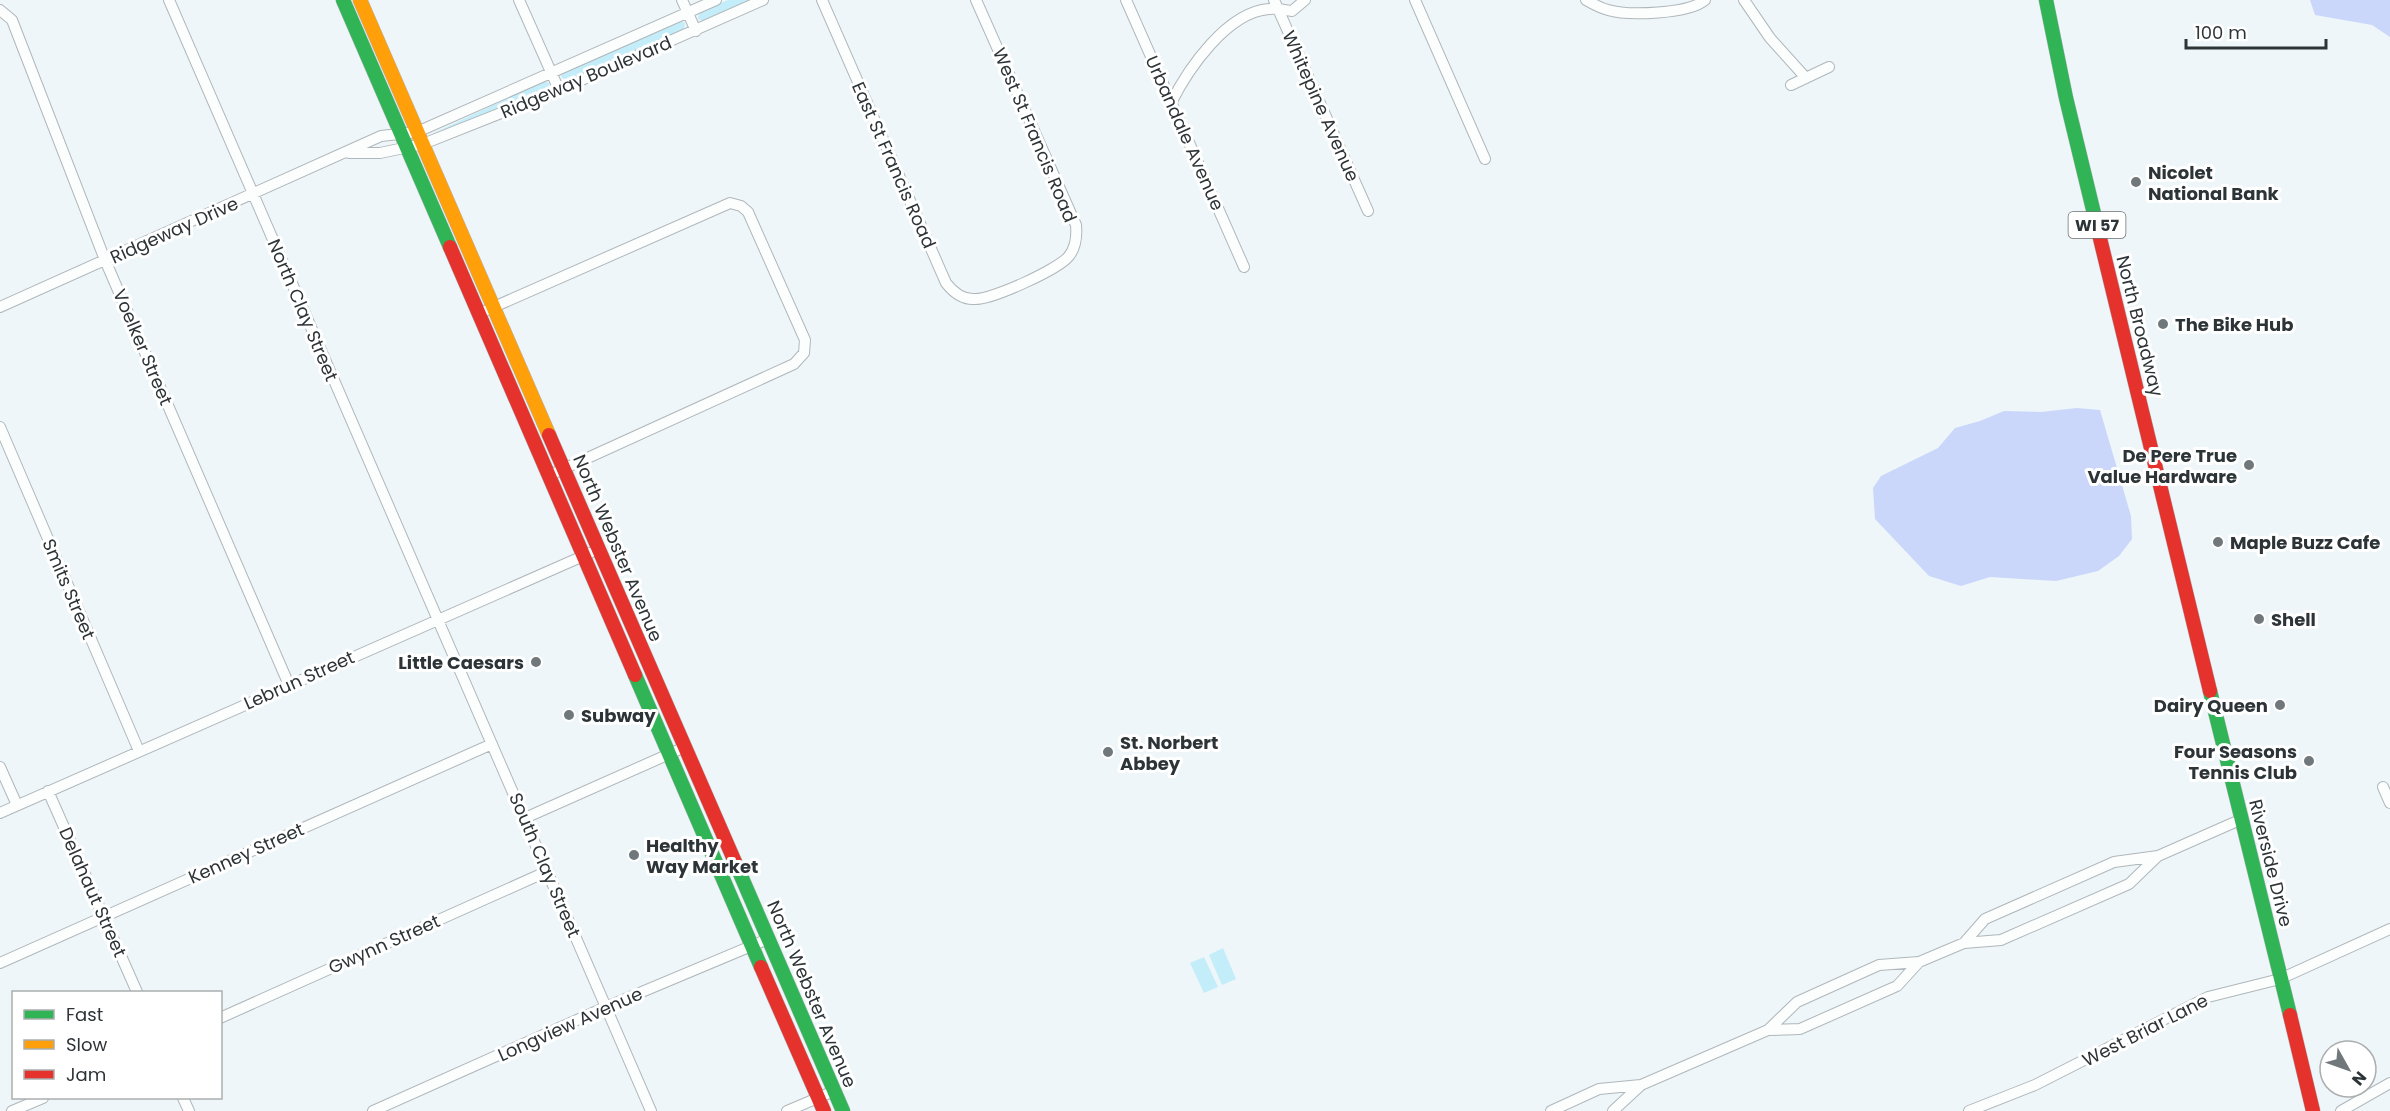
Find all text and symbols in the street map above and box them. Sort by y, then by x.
scale bar [2186,12,2326,50]
text: 100 m [2195,20,2247,45]
street label: Whitepine Avenue [1276,27,1366,185]
street label: Ridgeway Boulevard [497,30,675,124]
street label: West St Francis Road [987,44,1083,226]
street label: Urbandale Avenue [1140,52,1230,214]
street label: East St Francis Road [846,78,942,252]
place label: Nicolet National Bank [2148,160,2280,206]
marker: Nicolet National Bank [2129,175,2143,189]
street label: Ridgeway Drive [106,191,242,269]
road number: WI 57 [2068,212,2126,238]
street label: North Clay Street [262,235,344,385]
street label: North Broadway [2110,253,2170,399]
street label: Voelker Street [107,285,179,409]
place label: The Bike Hub [2175,312,2293,337]
marker: The Bike Hub [2156,317,2170,331]
place label: De Pere True Value Hardware [2087,443,2237,489]
street label: North Webster Avenue [567,451,669,645]
marker: De Pere True Value Hardware [2242,458,2256,472]
place label: Maple Buzz Cafe [2230,530,2380,555]
street label: Smits Street [37,535,101,643]
marker: Maple Buzz Cafe [2211,535,2225,549]
place label: Shell [2271,607,2316,632]
marker: Shell [2252,612,2266,626]
street label: Lebrun Street [240,645,358,715]
place label: Little Caesars [398,650,524,675]
marker: Little Caesars [529,655,543,669]
place label: Dairy Queen [2154,693,2268,718]
marker: Dairy Queen [2273,698,2287,712]
place label: Subway [581,703,656,728]
marker: Subway [562,708,576,722]
place label: St. Norbert Abbey [1120,730,1218,776]
place label: Four Seasons Tennis Club [2174,739,2297,785]
marker: St. Norbert Abbey [1101,745,1115,759]
marker: Four Seasons Tennis Club [2302,754,2316,768]
street label: South Clay Street [503,789,587,941]
street label: Riverside Drive [2243,797,2299,929]
street label: Kenney Street [184,816,308,890]
street label: Delahaut Street [53,823,133,961]
place label: Healthy Way Market [646,833,758,879]
marker: Healthy Way Market [627,848,641,862]
street label: North Webster Avenue [761,897,863,1091]
street label: Gwynn Street [324,908,444,980]
street label: Longview Avenue [494,981,646,1067]
street label: West Briar Lane [2078,988,2212,1072]
legend [12,991,222,1099]
text: Fast [66,1002,103,1027]
text: Slow [66,1032,108,1057]
north arrow [2318,1039,2378,1099]
text: Jam [66,1062,106,1087]
text: N [2346,1066,2372,1090]

